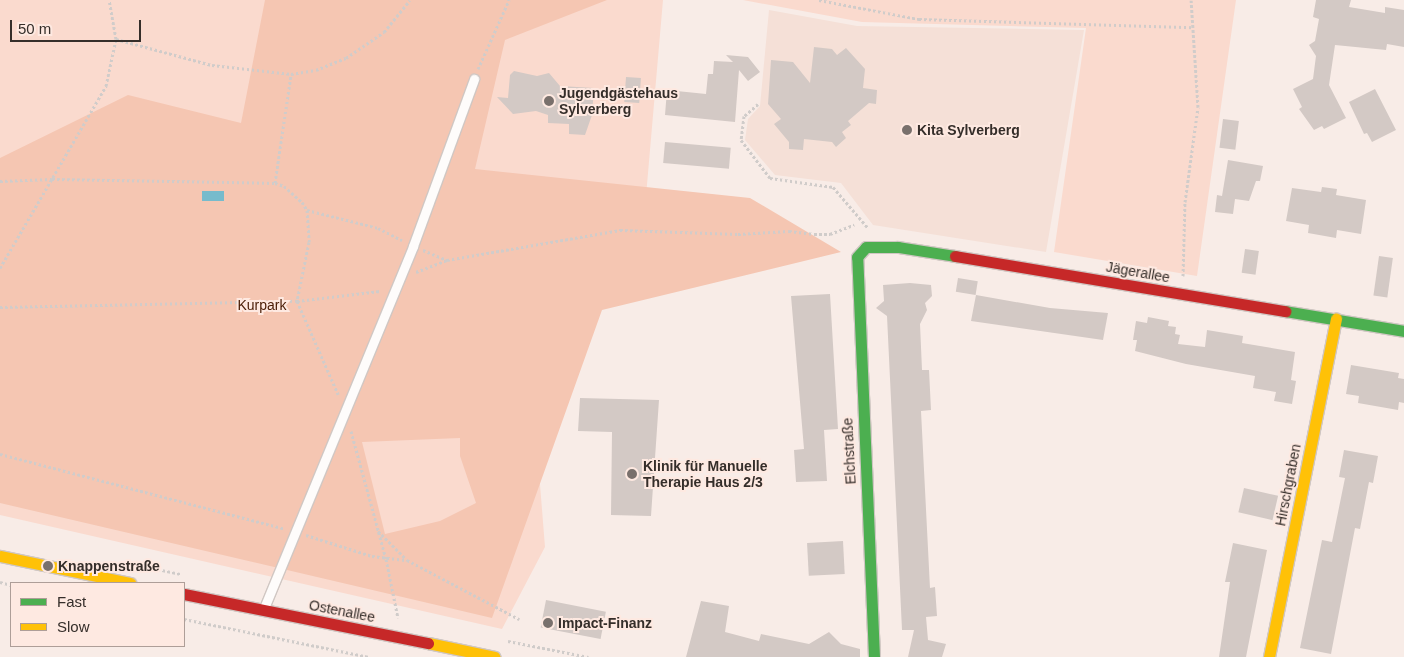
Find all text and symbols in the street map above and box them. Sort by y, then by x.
scale bar [12,10,144,42]
text: 50 m [18,20,51,37]
place label: Jugendgästehaus Sylverberg [559,85,678,118]
marker: Jugendgästehaus Sylverberg [543,95,555,107]
place label: Kita Sylverberg [917,122,1020,138]
marker: Kita Sylverberg [901,124,913,136]
street label: Jägerallee [1105,258,1171,286]
park label: Kurpark [237,297,287,313]
street label: Elchstraße [839,417,859,485]
street label: Hirschgraben [1272,443,1304,527]
place label: Klinik für Manuelle Therapie Haus 2/3 [643,458,767,491]
marker: Klinik für Manuelle Therapie Haus 2/3 [625,467,639,481]
place label: Knappenstraße [58,558,160,574]
marker: Knappenstraße [42,560,54,572]
legend [10,582,185,647]
text: Fast [57,593,86,610]
street label: Ostenallee [308,596,376,626]
place label: Impact-Finanz [558,615,652,631]
marker: Impact-Finanz [542,617,554,629]
text: Slow [57,618,90,635]

